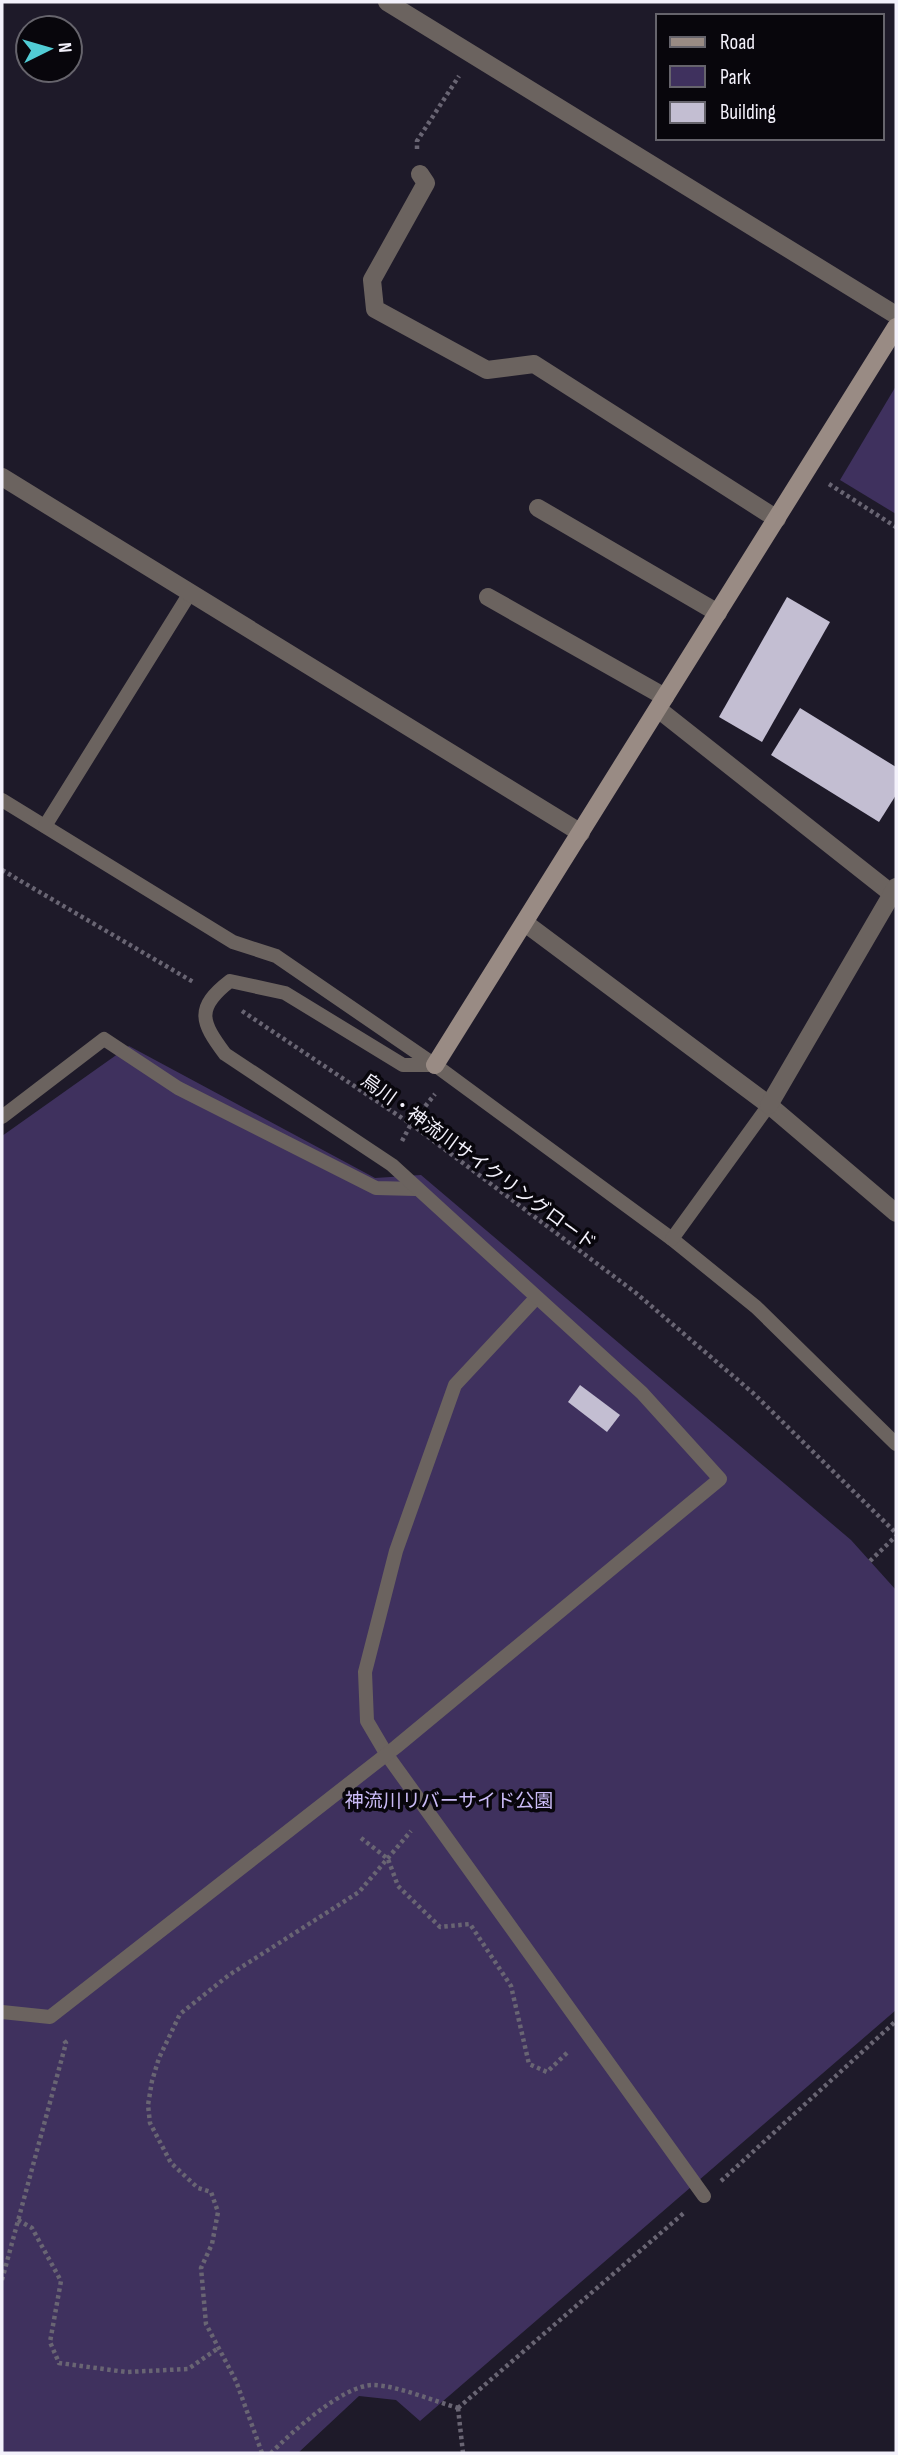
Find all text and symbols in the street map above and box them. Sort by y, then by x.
north arrow [14,14,84,84]
legend [656,14,884,140]
text: Road [720,30,755,55]
text: N [53,42,76,54]
text: Park [720,65,751,90]
text: Building [720,100,776,125]
street label: 烏川・神流川サイクリングロード [356,1069,600,1255]
park label: 神流川リバーサイド公園 [345,1790,553,1813]

